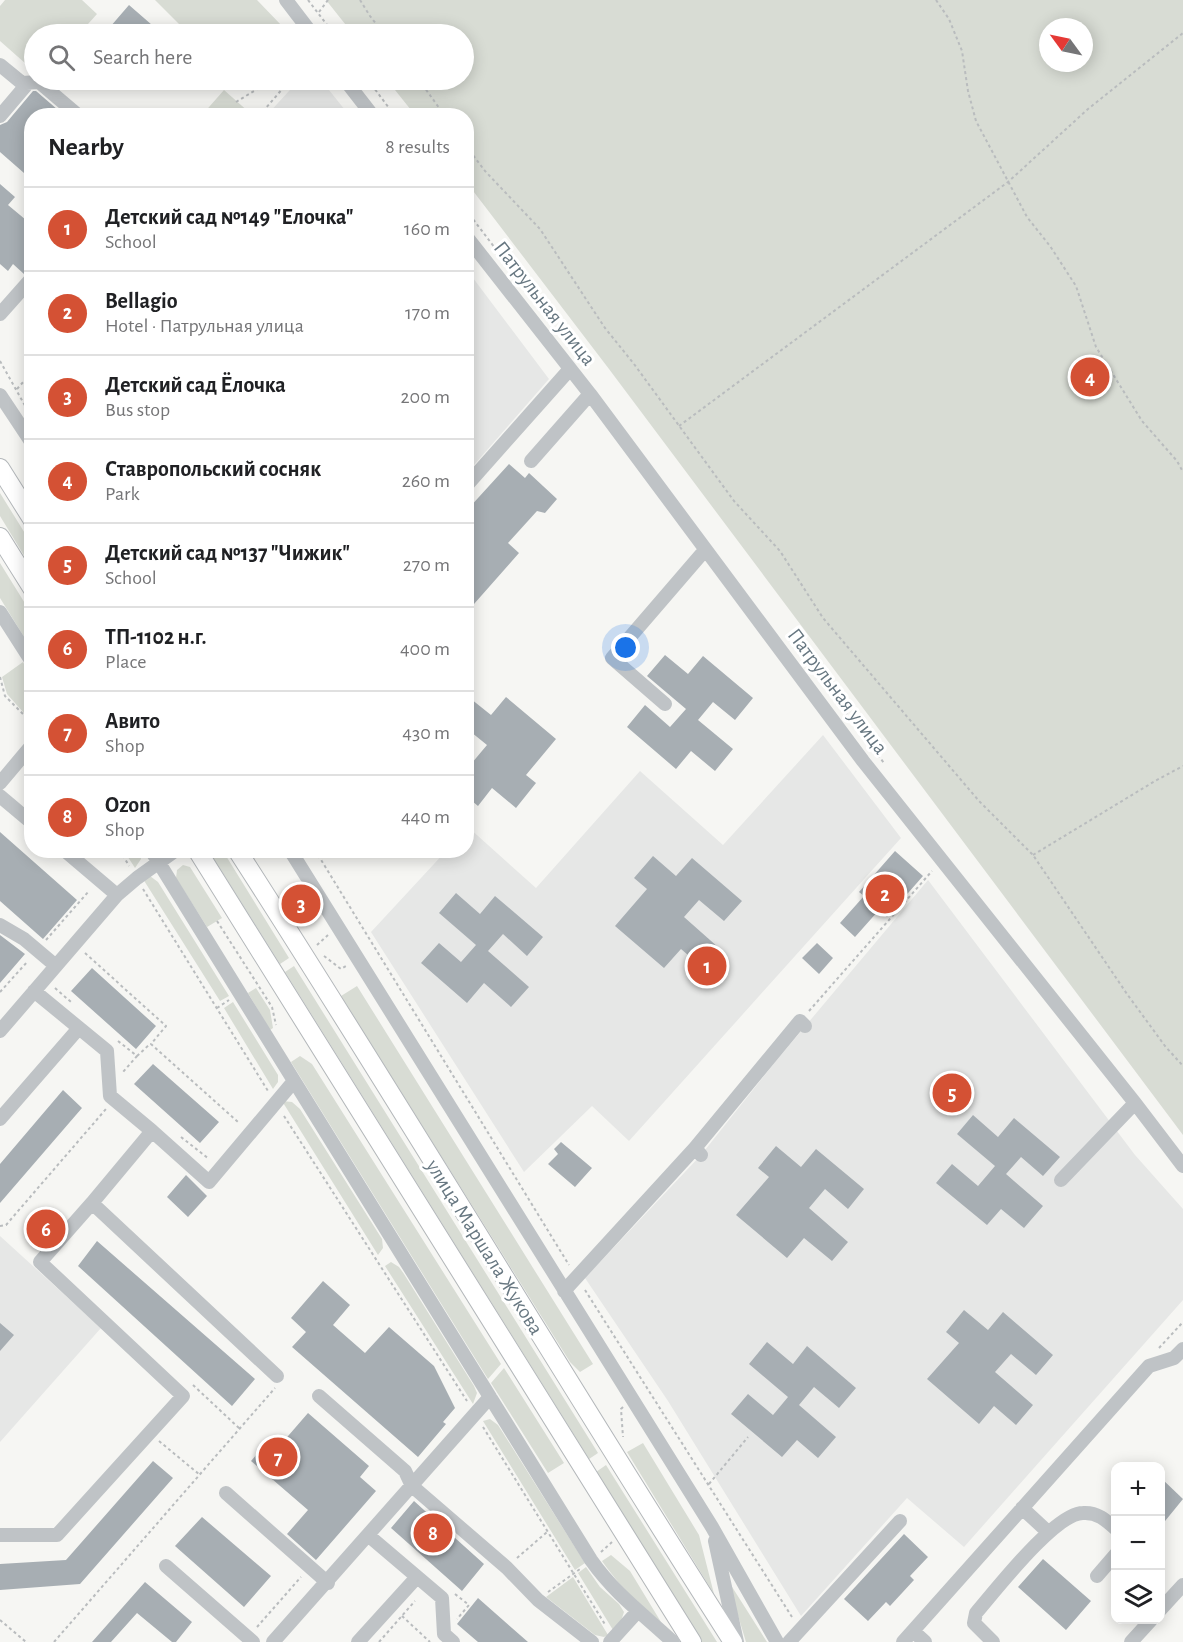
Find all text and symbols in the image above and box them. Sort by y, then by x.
north arrow [1039,18,1093,72]
search box [24,24,474,90]
icon: search [45,41,78,74]
text: Search here [93,46,192,68]
text: Nearby [48,134,124,160]
text: 8 results [385,137,450,157]
text: Детский сад №149 "Елочка" [105,206,354,228]
text: 1 [64,219,71,239]
text: 160 m [404,219,450,239]
text: School [105,232,157,252]
street label: Патрульная улица [490,237,600,370]
text: Bellagio [105,290,178,312]
text: 2 [63,303,72,323]
text: 170 m [405,303,450,323]
text: Hotel · Патрульная улица [105,316,304,336]
pin: 4 [1070,354,1110,400]
text: Детский сад Ёлочка [105,374,286,396]
text: 3 [63,387,72,407]
text: 200 m [400,387,450,407]
text: Bus stop [105,400,170,420]
text: Ставропольский сосняк [105,458,321,480]
text: 4 [62,471,73,491]
text: 260 m [402,471,450,491]
text: Park [105,484,140,504]
text: Детский сад №137 "Чижик" [105,542,350,564]
text: 5 [63,555,72,575]
text: 270 m [403,555,450,575]
text: School [105,568,157,588]
street label: Патрульная улица [784,625,892,758]
text: ТП-1102 н.г. [105,626,207,648]
your location [611,633,640,662]
text: 6 [63,639,72,659]
text: 400 m [400,639,450,659]
text: Place [105,652,146,672]
text: Авито [105,710,160,732]
text: 7 [63,723,72,743]
text: 430 m [402,723,450,743]
text: Shop [105,736,145,756]
text: Ozon [105,794,151,816]
text: 8 [63,807,72,827]
text: 440 m [401,807,450,827]
text: Shop [105,820,145,840]
pin: 2 [866,872,904,916]
pin: 3 [282,882,320,926]
pin: 1 [688,944,726,988]
pin: 5 [932,1070,972,1116]
street label: улица Маршала Жукова [422,1155,547,1339]
pin: 6 [26,1206,66,1252]
pin: 7 [258,1434,298,1480]
map controls [1111,1462,1165,1624]
button: + [1111,1462,1165,1516]
pin: 8 [414,1510,452,1556]
button: − [1111,1516,1165,1570]
button: layers [1111,1570,1165,1624]

